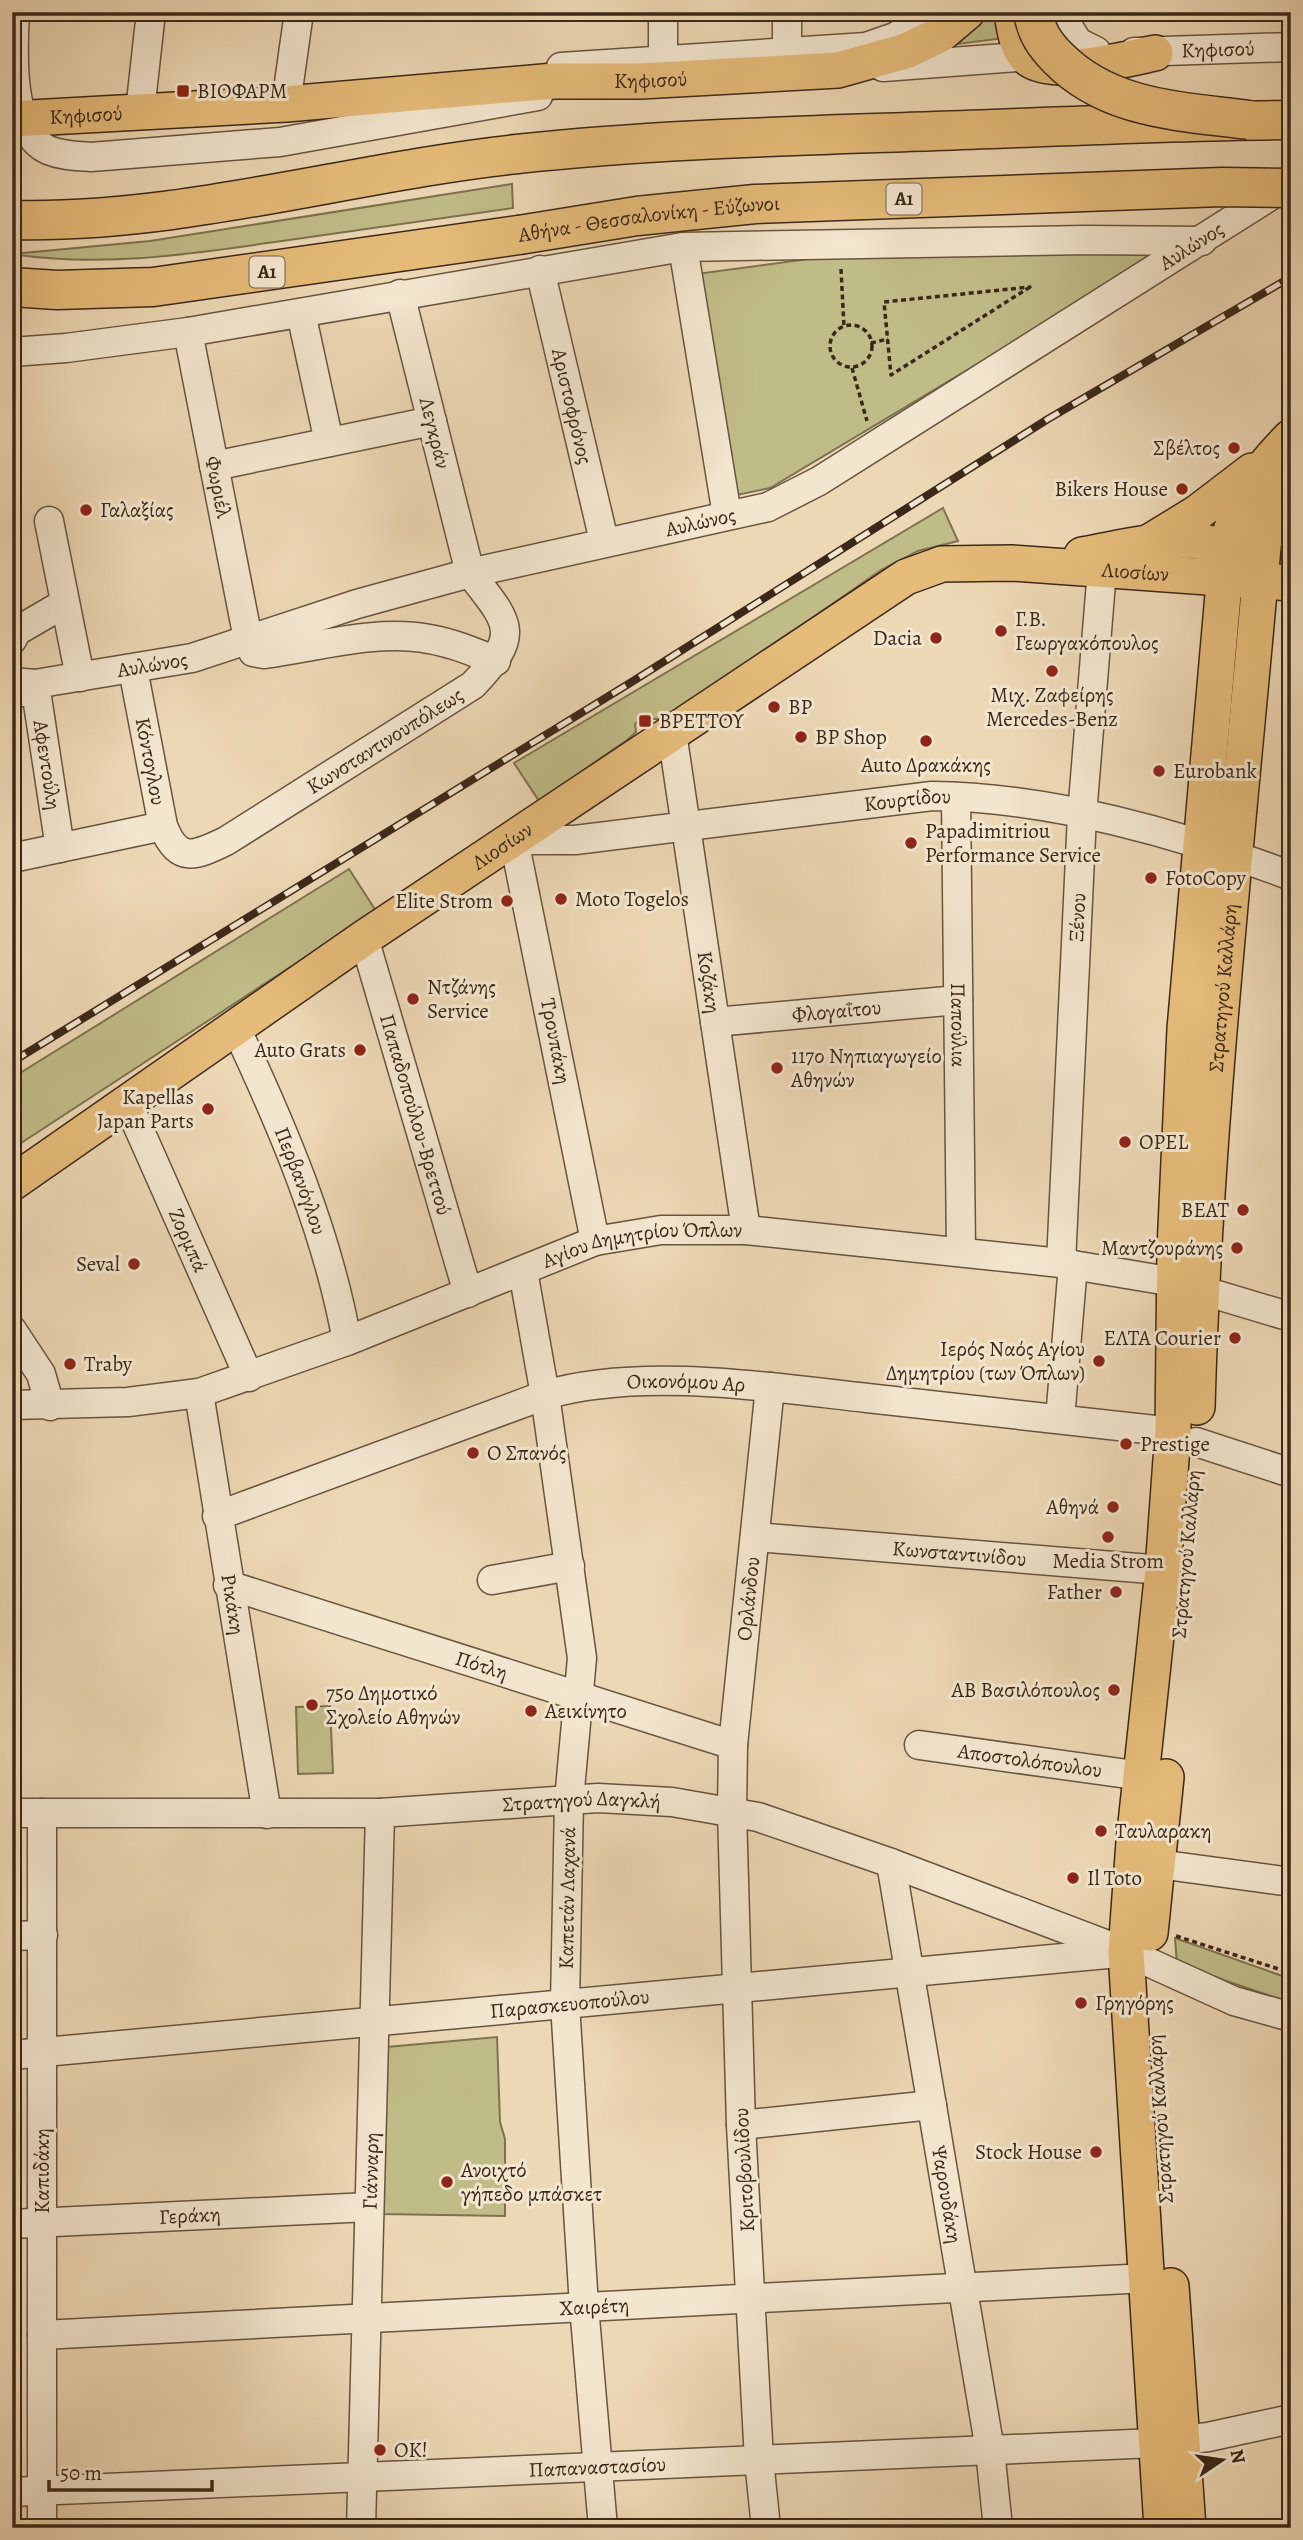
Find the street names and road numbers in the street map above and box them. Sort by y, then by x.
street label: Κηφισού [1181,34,1255,64]
street label: Κηφισού [614,64,688,95]
street label: Κηφισού [49,99,123,131]
road number: Α1 [886,183,922,214]
street label: Αθήνα - Θεσσαλονίκη - Εύζωνοι [515,189,780,249]
street label: Αυλώνος [1153,215,1229,277]
road number: Α1 [250,256,284,288]
street label: Αριστοφρόνος [545,345,599,467]
street label: Λεγκράν [412,394,457,472]
street label: Φωριέλ [199,453,238,521]
street label: Αυλώνος [662,501,738,544]
street label: Λιοσίων [1100,555,1170,588]
street label: Αυλώνος [114,645,190,684]
street label: Κωνσταντινουπόλεως [301,681,469,801]
street label: Κόντογλου [129,715,173,808]
street label: Αφεντούλη [27,717,68,812]
street label: Κουρτίδου [862,782,952,818]
street label: Λιοσίων [466,815,538,877]
street label: Ξένου [1062,892,1092,943]
street label: Στρατηγού Καλλάρη [1202,902,1244,1073]
street label: Κοζάκη [691,949,728,1015]
street label: Παπούλια [944,983,973,1067]
street label: Φλογαΐτου [791,993,882,1029]
street label: Τρουπάκη [534,996,578,1086]
street label: Παπαδοπούλου-Βρεττού [373,1011,458,1218]
street label: Περβανόγλου [268,1122,333,1238]
street label: Ζορμπά [162,1204,215,1277]
street label: Αγίου Δημητρίου Όπλων [537,1216,743,1275]
street label: Οικονόμου Αρ [626,1367,747,1399]
street label: Στρατηγού Καλλάρη [1165,1469,1207,1639]
street label: Κωνσταντινίδου [891,1534,1027,1573]
street label: Ορλάνδου [730,1555,766,1642]
street label: Ρικάκη [214,1572,252,1637]
street label: Πότλη [452,1644,511,1687]
street label: Αποστολόπουλου [955,1736,1104,1784]
street label: Στρατηγού Δαγκλή [501,1784,661,1819]
street label: Καπετάν Λαχανά [552,1826,582,1970]
street label: Παρασκευοπούλου [489,1982,651,2025]
street label: Στρατηγού Καλλάρη [1140,2034,1180,2204]
street label: Κριτοβουλίδου [727,2107,761,2233]
street label: Καπιδάκη [28,2128,56,2214]
street label: Γιάνναρη [355,2132,386,2210]
street label: Ψαρουδάκη [925,2143,969,2246]
street label: Γεράκη [158,2200,221,2231]
street label: Χαιρέτη [559,2291,630,2322]
street label: Παπαναστασίου [528,2450,667,2484]

